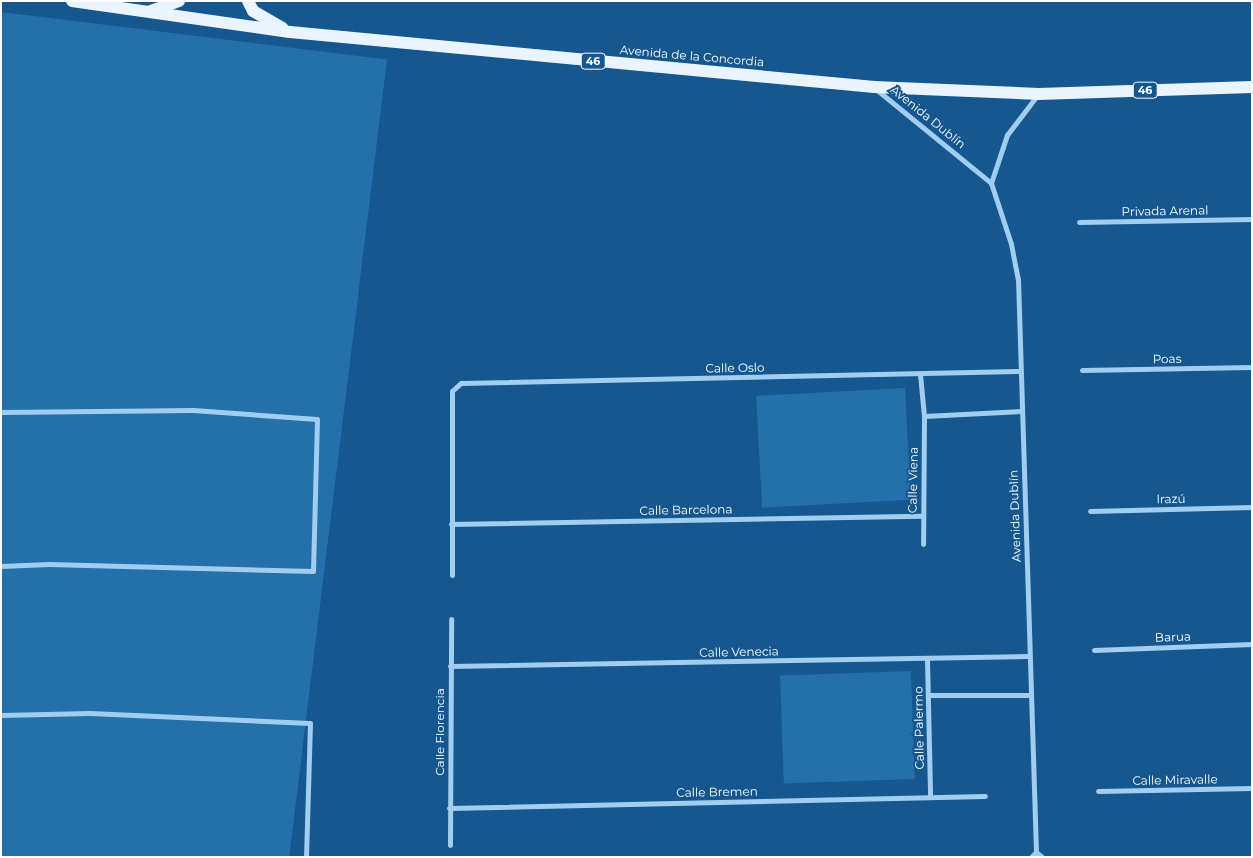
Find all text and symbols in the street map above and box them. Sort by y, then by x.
street label: Avenida de la Concordia [619,43,765,69]
road number: 46 [580,52,606,70]
street label: Avenida Dublín [888,82,968,152]
road number: 46 [1132,82,1158,98]
street label: Privada Arenal [1121,203,1209,219]
street label: Poas [1152,352,1182,366]
street label: Calle Oslo [705,360,765,376]
street label: Calle Viena [905,447,921,513]
street label: Avenida Dublín [1006,470,1024,562]
street label: Irazú [1156,492,1186,506]
street label: Calle Barcelona [639,502,733,518]
street label: Barua [1155,629,1191,645]
street label: Calle Venecia [699,644,779,660]
street label: Calle Palermo [911,686,927,770]
street label: Calle Florencia [433,688,447,776]
street label: Calle Miravalle [1132,772,1218,788]
street label: Calle Bremen [676,784,758,800]

